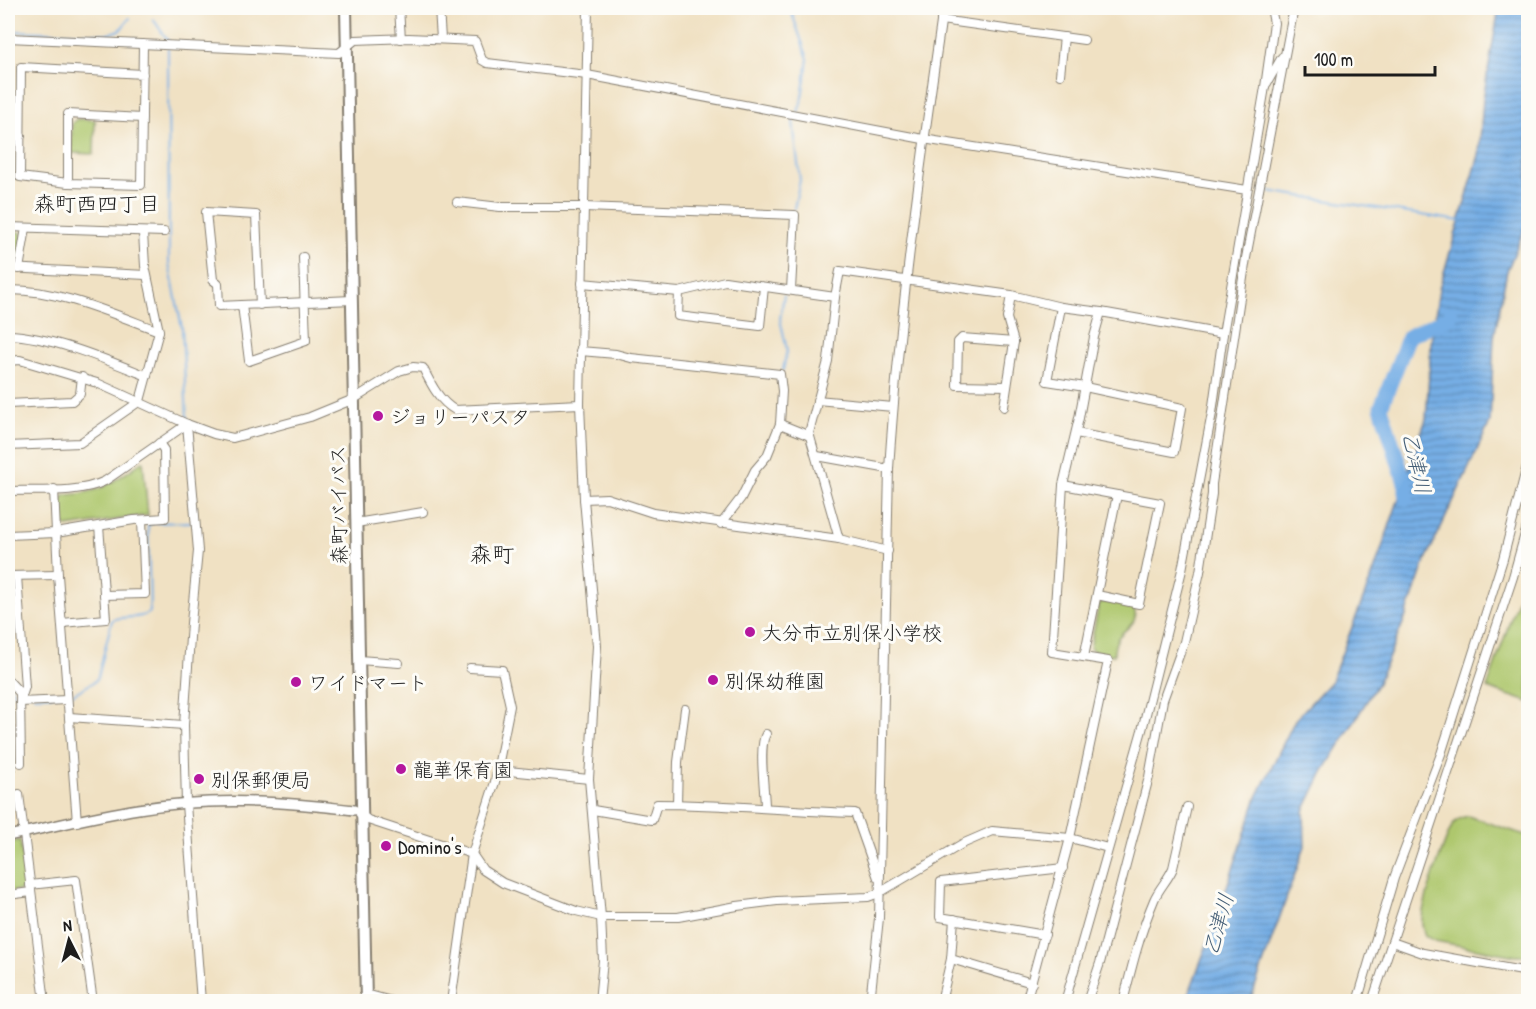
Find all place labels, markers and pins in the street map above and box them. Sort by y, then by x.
place label: ジョリーパスタ [390,403,530,430]
marker: ジョリーパスタ [371,409,385,423]
place label: 大分市立別保小学校 [762,619,942,646]
marker: 大分市立別保小学校 [743,625,757,639]
place label: 別保幼稚園 [725,667,825,694]
place label: ワイドマート [308,669,428,696]
marker: 別保幼稚園 [706,673,720,687]
marker: ワイドマート [289,675,303,689]
place label: 龍華保育園 [413,756,513,783]
marker: 龍華保育園 [394,762,408,776]
place label: 別保郵便局 [211,766,311,793]
marker: 別保郵便局 [192,772,206,786]
place label: Domino's [398,833,462,860]
marker: Domino's [379,839,393,853]

